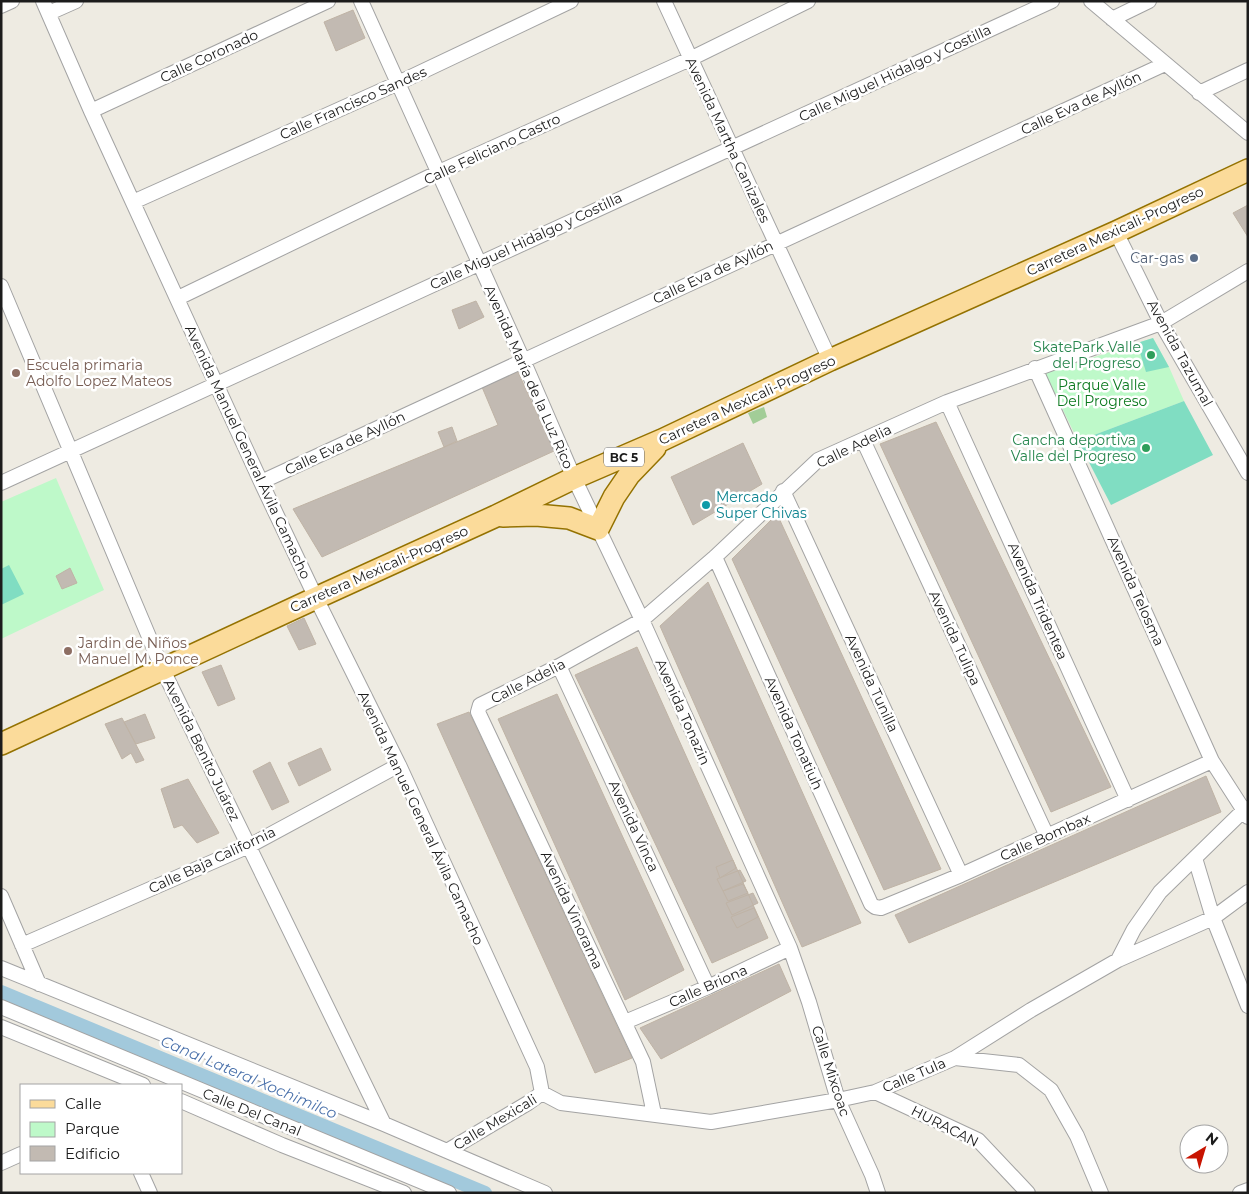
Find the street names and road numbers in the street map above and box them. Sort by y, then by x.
street label: Calle Miguel Hidalgo y Costilla [796,20,994,126]
street label: Calle Coronado [157,25,261,87]
street label: Avenida Martha Canizales [682,54,774,226]
street label: Calle Francisco Sandes [277,62,429,144]
street label: Calle Eva de Ayllón [1018,67,1144,139]
street label: Calle Feliciano Castro [421,109,563,189]
street label: Carretera Mexicali-Progreso [1024,182,1207,280]
street label: Calle Miguel Hidalgo y Costilla [427,188,625,294]
street label: Calle Eva de Ayllón [650,236,776,308]
street label: Avenida María de la Luz Rico [480,282,578,472]
street label: Avenida Tazumal [1143,296,1217,410]
street label: Avenida Manuel General Ávila Camacho [181,322,315,582]
street label: Carretera Mexicali-Progreso [656,351,839,449]
street label: Calle Eva de Ayllón [282,407,408,479]
street label: Calle Adelia [813,420,895,472]
road number: BC 5 [604,448,644,467]
street label: Carretera Mexicali-Progreso [287,521,471,617]
street label: Avenida Telosma [1104,533,1168,649]
street label: Avenida Tridentea [1004,540,1072,662]
street label: Avenida Tulipa [925,588,985,688]
street label: Avenida Tunilla [841,631,903,735]
street label: Calle Adelia [488,654,568,708]
street label: Avenida Tonazin [652,656,714,768]
street label: Avenida Tonatiuh [761,673,827,793]
street label: Avenida Benito Juárez [160,676,244,824]
street label: Avenida Manuel General Ávila Camacho [354,688,488,948]
street label: Avenida Vinca [605,777,663,875]
street label: Calle Bombax [997,809,1093,865]
street label: Calle Baja California [146,823,278,897]
street label: Avenida Vinorama [537,848,607,972]
street label: Calle Briona [666,961,750,1011]
street label: Calle Mixcoac [808,1023,854,1119]
street label: Calle Tula [880,1054,948,1096]
street label: Calle Del Canal [200,1084,304,1140]
street label: Calle Mexicali [450,1090,540,1154]
street label: HURACAN [908,1101,982,1151]

